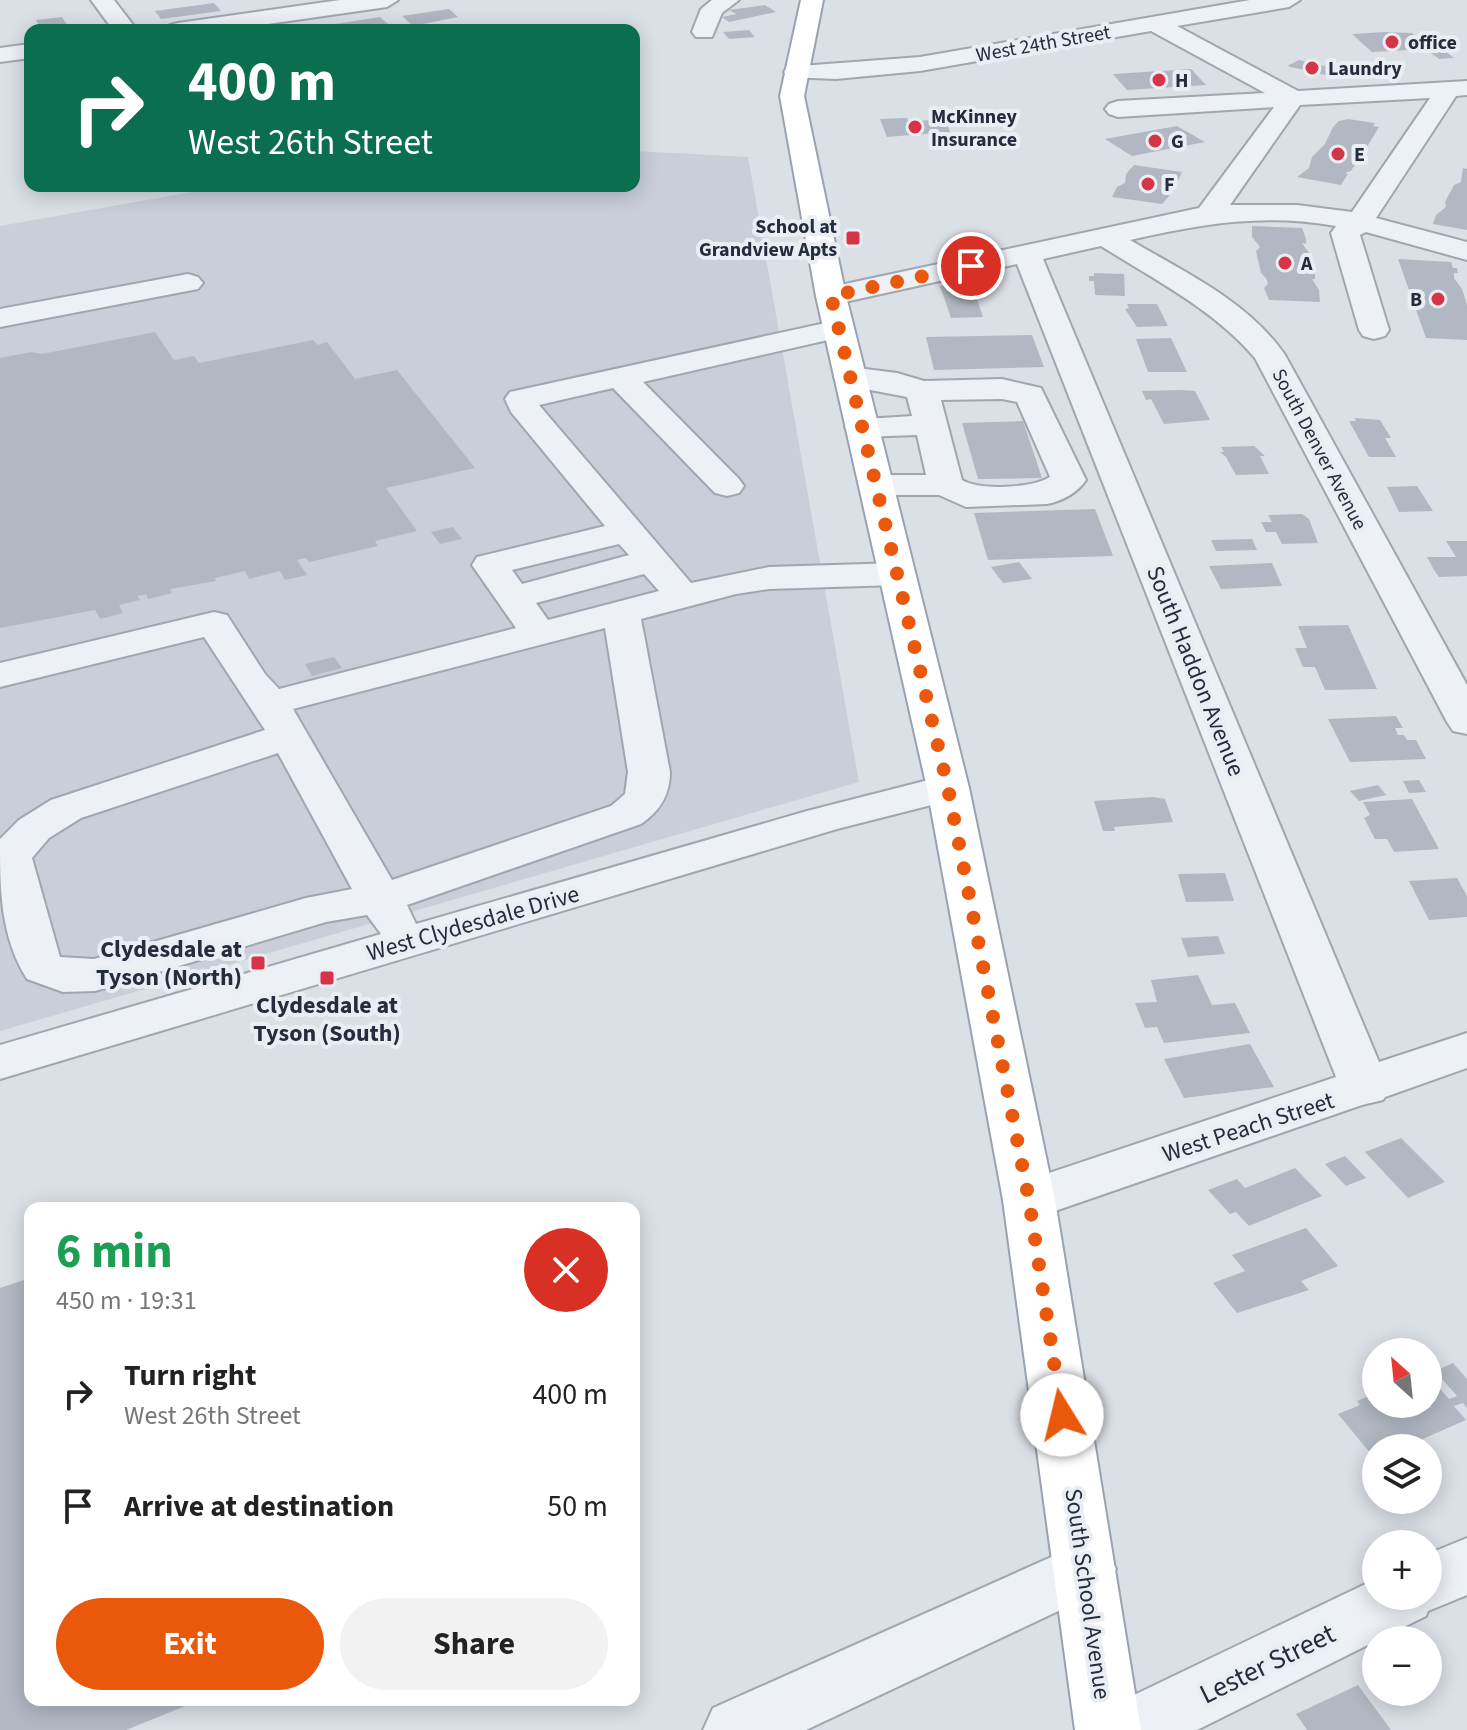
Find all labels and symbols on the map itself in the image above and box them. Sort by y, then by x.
street label: West 24th Street [974,18,1113,70]
place label: office [1408,29,1457,57]
marker: office [1383,33,1401,51]
place label: Laundry [1328,55,1402,83]
marker: Laundry [1303,59,1321,77]
place label: H [1175,67,1188,95]
marker: H [1150,71,1168,89]
place label: McKinney Insurance [931,103,1018,154]
marker: McKinney Insurance [906,118,924,136]
place label: G [1171,128,1184,156]
marker: G [1146,132,1164,150]
place label: E [1354,141,1365,169]
marker: E [1329,145,1347,163]
place label: F [1164,171,1174,199]
marker: F [1139,175,1157,193]
place label: School at Grandview Apts [699,213,837,264]
marker: School at Grandview Apts [844,229,862,247]
pin [937,232,1005,300]
place label: A [1300,250,1313,278]
marker: A [1276,254,1294,272]
place label: B [1410,286,1422,314]
marker: B [1429,290,1447,308]
street label: South Denver Avenue [1265,364,1374,535]
street label: South Haddon Avenue [1137,561,1254,782]
street label: West Clydesdale Drive [363,876,584,971]
place label: Clydesdale at Tyson (North) [96,932,242,995]
marker: Clydesdale at Tyson (North) [249,954,267,972]
marker: Clydesdale at Tyson (South) [318,969,336,987]
place label: Clydesdale at Tyson (South) [253,988,401,1051]
street label: West Peach Street [1158,1083,1339,1172]
north arrow [1362,1338,1442,1418]
position arrow [1020,1373,1104,1457]
street label: South School Avenue [1055,1486,1120,1702]
street label: Lester Street [1193,1614,1343,1714]

